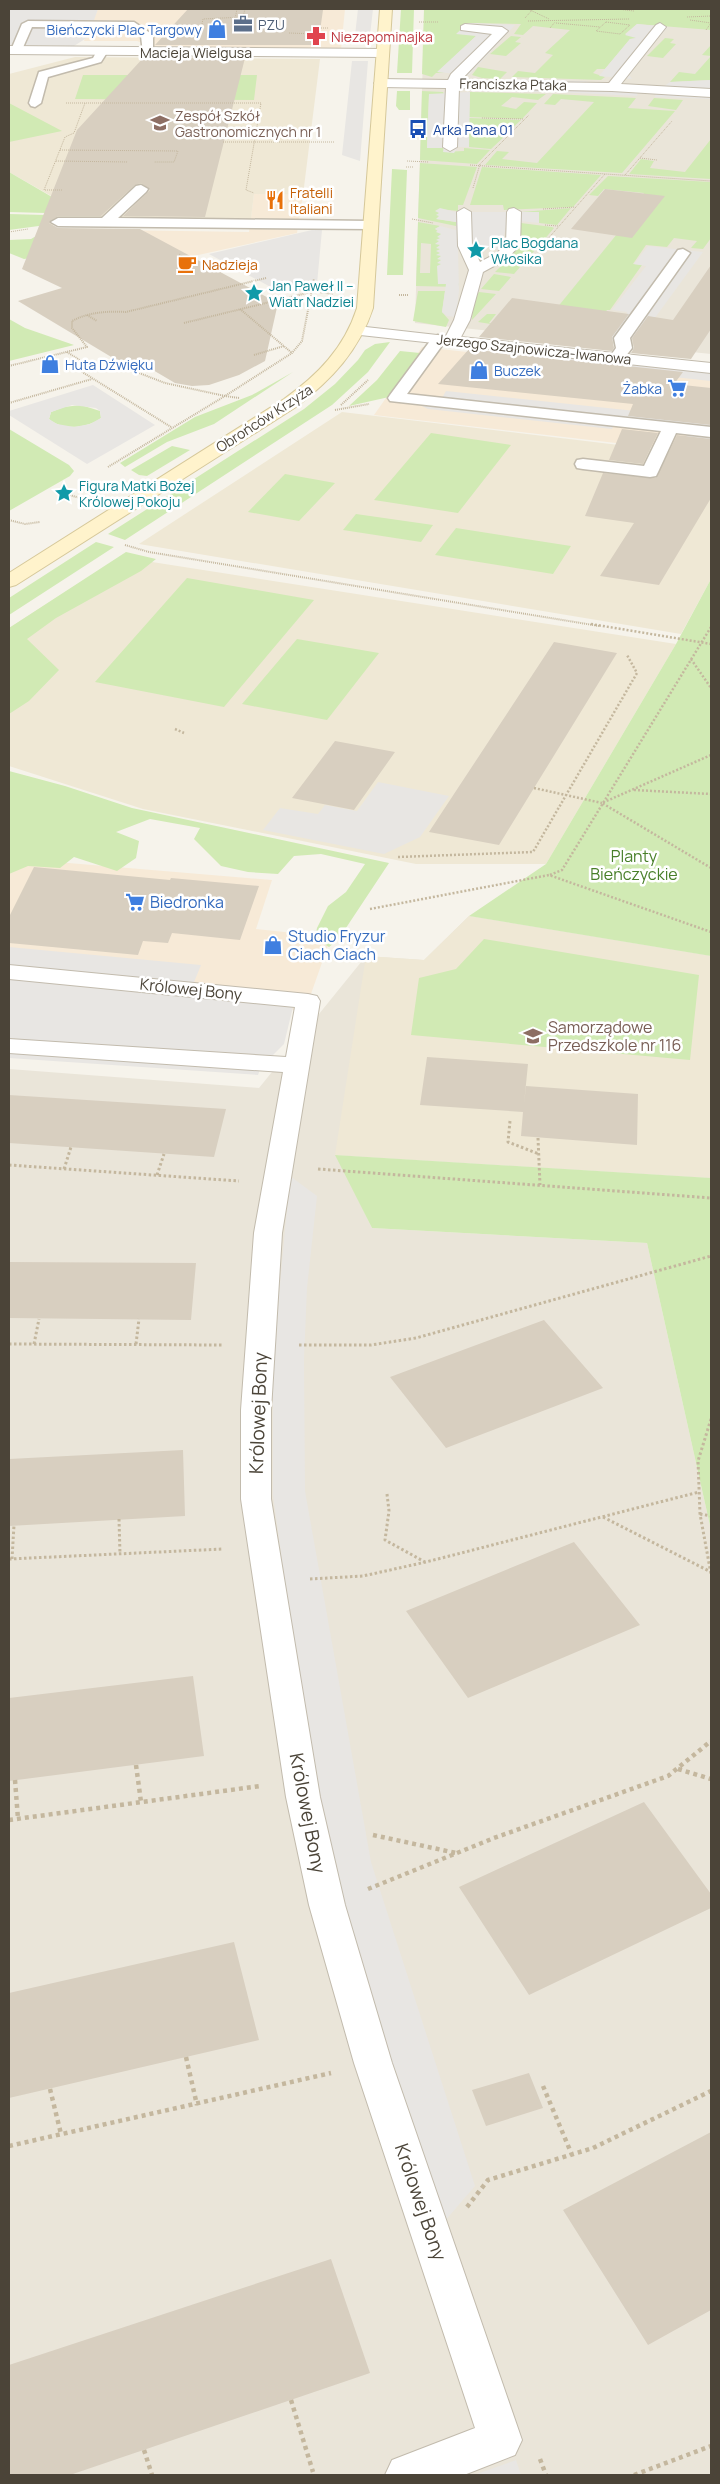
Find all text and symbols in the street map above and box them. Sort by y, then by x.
office icon: PZU [232,13,254,35]
place label: PZU [258,15,285,34]
shop icon: Bieńczycki Plac Targowy [206,18,228,40]
place label: Bieńczycki Plac Targowy [47,20,203,39]
pharmacy icon: Niezapominajka [305,25,327,47]
place label: Niezapominajka [331,27,433,46]
street label: Macieja Wielgusa [140,43,252,62]
street label: Franciszka Ptaka [459,74,567,94]
place label: Zespół Szkół Gastronomicznych nr 1 [175,106,321,141]
school or university icon: Zespół Szkół Gastronomicznych nr 1 [149,112,171,134]
bus stop icon: Arka Pana 01 [407,118,429,140]
place label: Arka Pana 01 [433,120,513,139]
place label: Fratelli Italiani [290,183,333,218]
restaurant icon: Fratelli Italiani [264,189,286,211]
place label: Plac Bogdana Włosika [491,233,578,268]
place icon: Plac Bogdana Włosika [465,239,487,261]
cafe icon: Nadzieja [176,253,198,275]
place label: Nadzieja [202,255,258,274]
place label: Jan Paweł II – Wiatr Nadziei [269,276,354,311]
place icon: Jan Paweł II – Wiatr Nadziei [243,282,265,304]
street label: Jerzego Szajnowicza-Iwanowa [436,329,632,369]
shop icon: Huta Dźwięku [39,353,61,375]
place label: Huta Dźwięku [65,355,153,374]
shop icon: Buczek [468,359,490,381]
place label: Buczek [494,361,542,380]
supermarket icon: Żabka [666,377,688,399]
place label: Żabka [623,379,662,398]
street label: Obrońców Krzyża [212,380,316,456]
place label: Figura Matki Bożej Królowej Pokoju [79,476,195,511]
place icon: Figura Matki Bożej Królowej Pokoju [53,482,75,504]
park label: Planty Bieńczyckie [590,845,678,885]
supermarket icon: Biedronka [124,891,146,913]
place label: Biedronka [150,891,224,913]
place label: Studio Fryzur Ciach Ciach [288,925,386,965]
shop icon: Studio Fryzur Ciach Ciach [262,934,284,956]
street label: Królowej Bony [139,973,244,1005]
place label: Samorządowe Przedszkole nr 116 [548,1016,681,1056]
school or university icon: Samorządowe Przedszkole nr 116 [522,1025,544,1047]
street label: Królowej Bony [243,1352,273,1474]
street label: Królowej Bony [284,1751,332,1875]
street label: Królowej Bony [389,2140,453,2264]

